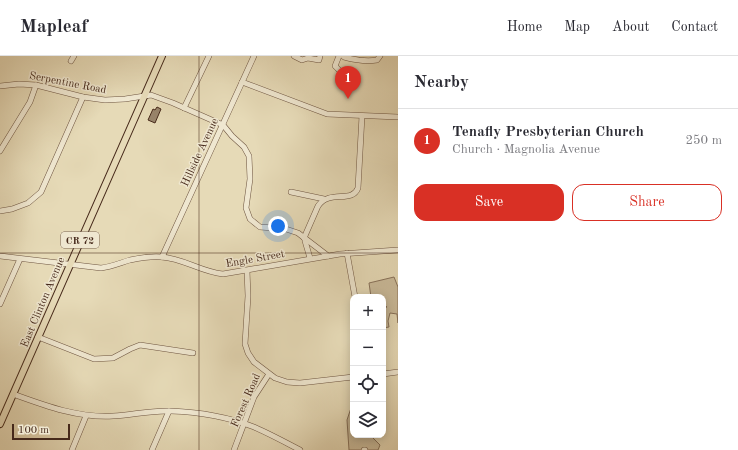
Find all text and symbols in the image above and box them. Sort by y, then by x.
text: Mapleaf [20,18,88,37]
text: Home [507,20,542,34]
text: Map [564,20,590,34]
text: About [612,20,649,34]
text: Contact [671,20,718,34]
pin: 1 [335,66,361,99]
street label: Serpentine Road [28,71,108,96]
text: Nearby [414,74,469,91]
street label: Hillside Avenue [180,117,221,189]
text: Tenafly Presbyterian Church [452,125,644,140]
text: 1 [423,134,431,147]
text: 250 m [685,134,722,147]
text: Church · Magnolia Avenue [452,143,600,156]
button: Save [414,184,564,221]
button: Share [572,184,722,221]
your location [268,216,288,236]
road number: CR 72 [61,232,99,248]
street label: Engle Street [225,249,286,270]
street label: East Clinton Avenue [19,256,67,349]
map controls [350,294,386,438]
button: + [350,294,386,330]
button: − [350,330,386,366]
button: locate [350,366,386,402]
street label: Forest Road [230,372,263,429]
button: layers [350,402,386,438]
scale bar [12,422,70,441]
text: 100 m [18,425,49,436]

